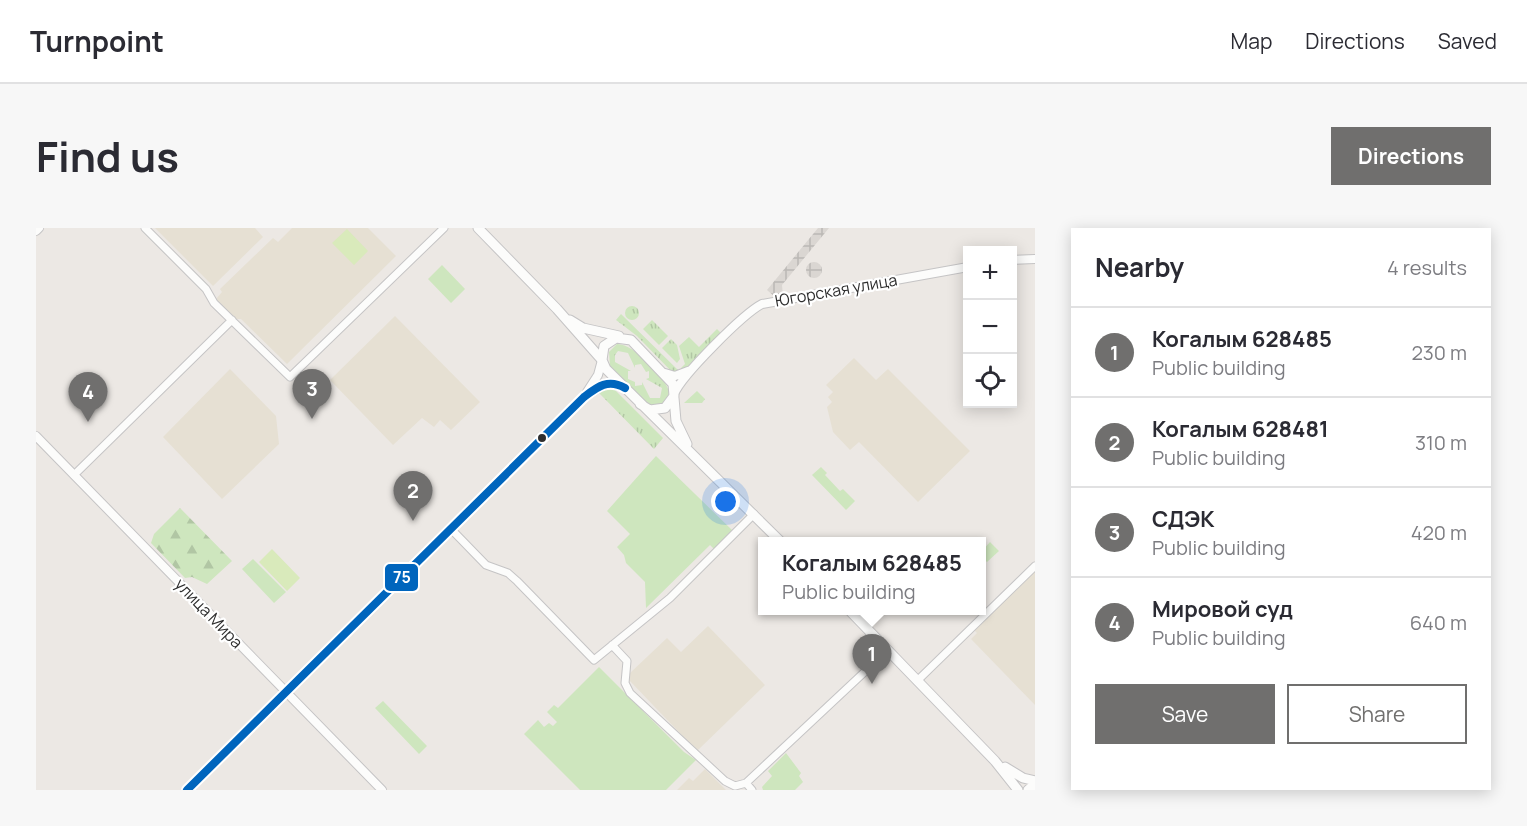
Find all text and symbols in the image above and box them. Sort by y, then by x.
text: Turnpoint [30,22,164,60]
text: Map [1231,27,1272,55]
text: Directions [1305,27,1405,55]
text: Saved [1438,27,1497,55]
text: Find us [36,127,179,185]
button: Directions [1331,127,1491,185]
map controls [963,246,1017,408]
button: + [963,246,1017,300]
text: Nearby [1095,249,1184,285]
text: 4 results [1387,254,1467,281]
street label: Югорская улица [773,268,899,312]
button: − [963,300,1017,354]
text: Когалым 628485 [1152,324,1332,354]
text: 1 [1110,339,1119,366]
text: 230 m [1411,339,1467,366]
button: locate [963,354,1017,408]
text: Public building [1152,354,1286,381]
pin: 3 [292,370,332,419]
pin: 4 [68,372,108,422]
text: Когалым 628481 [1152,414,1329,444]
text: 2 [1109,429,1120,456]
text: 310 m [1415,429,1467,456]
unlabelled marker [536,432,548,444]
text: Public building [1152,444,1286,471]
pin: 2 [394,472,433,521]
your location [711,487,740,516]
text: СДЭК [1152,504,1214,534]
text: 3 [1109,519,1120,546]
text: 420 m [1411,519,1467,546]
text: Public building [1152,534,1286,561]
popup [758,537,986,615]
text: Когалым 628485 [782,548,962,578]
line badge: 75 [384,563,419,592]
text: 75 [393,566,411,588]
street label: улица Мира [170,573,248,653]
text: Public building [782,578,916,605]
text: Мировой суд [1152,594,1293,624]
text: 4 [1108,609,1121,636]
text: 640 m [1410,609,1467,636]
text: Public building [1152,624,1286,651]
pin: 1 [852,634,892,684]
button: Save [1095,684,1275,744]
button: Share [1287,684,1467,744]

